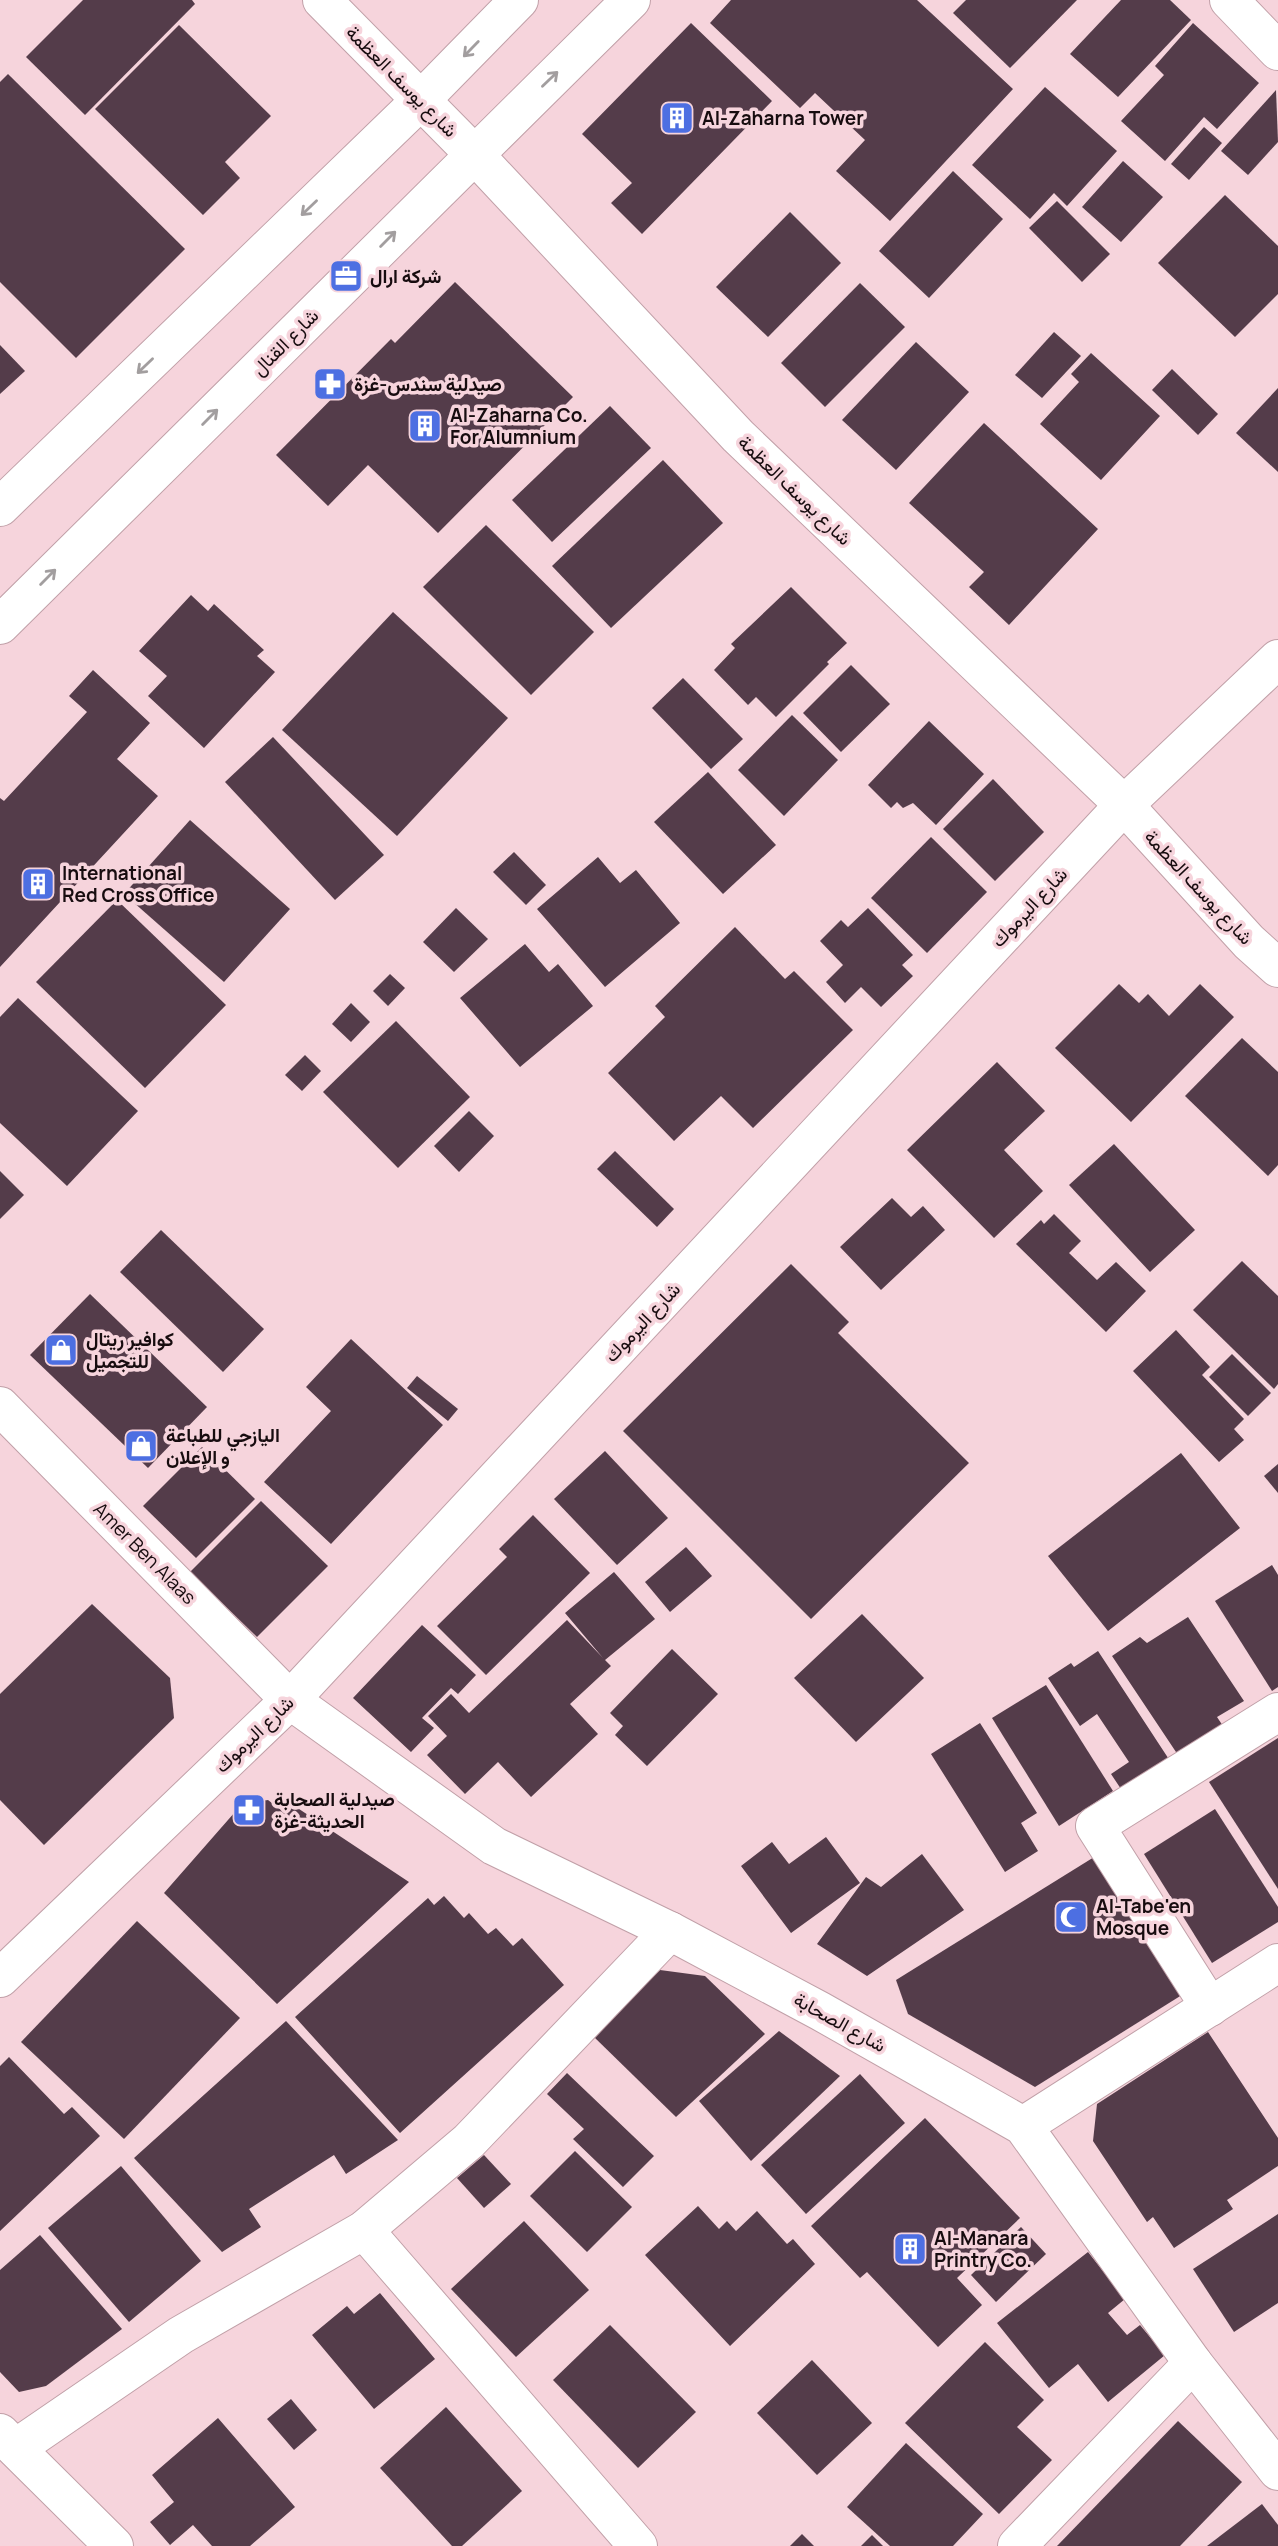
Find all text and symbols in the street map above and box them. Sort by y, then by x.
street label: شارع يوسف العظمة [340,19,464,143]
one-way arrow [463,40,480,57]
one-way arrow [541,71,558,88]
building icon: Al-Zaharna Tower [658,99,696,137]
place label: Al-Zaharna Tower [702,105,864,131]
one-way arrow [301,200,318,217]
one-way arrow [380,231,397,248]
office icon: شركة ارال [327,257,365,295]
place label: شركة ارال [370,263,441,289]
street label: شارع القنال [246,303,324,381]
one-way arrow [137,358,154,375]
pharmacy icon: صيدلية سندس-غزة [311,365,349,403]
place label: صيدلية سندس-غزة [354,371,502,397]
place label: Al-Zaharna Co. For Alumnium [450,402,588,450]
building icon: Al-Zaharna Co. For Alumnium [406,407,444,445]
one-way arrow [201,408,218,425]
street label: شارع يوسف العظمة [733,429,857,551]
one-way arrow [40,569,57,586]
street label: شارع يوسف العظمة [1139,824,1259,950]
place label: International Red Cross Office [62,860,214,908]
street label: شارع اليرموك [985,861,1073,953]
building icon: International Red Cross Office [19,865,57,903]
street label: شارع اليرموك [598,1276,686,1368]
place label: كوافير ريتال للتجميل [86,1326,174,1374]
shop icon: كوافير ريتال للتجميل [42,1331,80,1369]
place label: اليازجي للطباعة و الإعلان [166,1422,280,1470]
shop icon: اليازجي للطباعة و الإعلان [122,1427,160,1465]
street label: Amer Ben Alaas [88,1496,202,1610]
street label: شارع اليرموك [209,1690,299,1778]
place label: صيدلية الصحابة الحديثة-غزة [274,1786,395,1834]
pharmacy icon: صيدلية الصحابة الحديثة-غزة [230,1791,268,1829]
place label: Al-Tabe'en Mosque [1096,1893,1191,1941]
mosque icon: Al-Tabe'en Mosque [1052,1898,1090,1936]
street label: شارع الصحابة [789,1986,891,2058]
place label: Al-Manara Printry Co. [934,2225,1032,2273]
building icon: Al-Manara Printry Co. [891,2230,929,2268]

